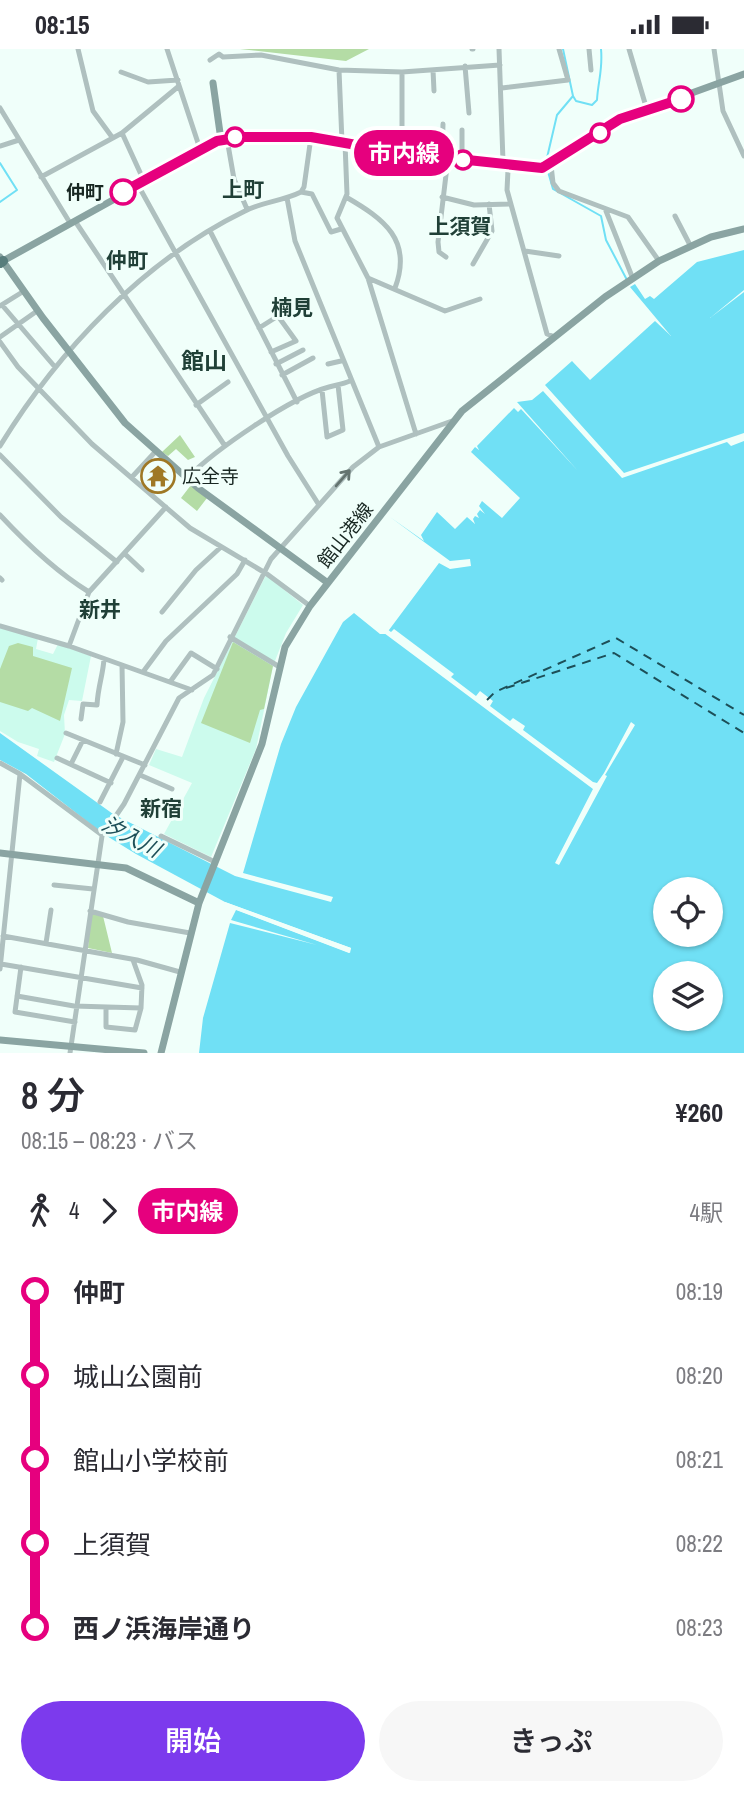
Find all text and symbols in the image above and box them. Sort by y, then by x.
text: 08:15 [35,7,90,42]
unlabelled marker [668,86,694,112]
unlabelled marker [590,123,610,143]
unlabelled marker [225,127,245,147]
line badge: 市内線 [364,130,444,176]
text: 市内線 [368,137,440,169]
unlabelled marker [453,150,473,170]
district label: 上町 [222,175,264,204]
place label: 仲町 [66,179,104,205]
marker: 仲町 [110,179,136,205]
district label: 上須賀 [429,212,492,241]
district label: 仲町 [106,246,148,275]
district label: 楠見 [271,293,313,322]
district label: 館山 [181,345,227,376]
temple icon: 広全寺 [139,457,177,495]
place label: 広全寺 [182,463,239,489]
one-way arrow [335,470,352,487]
street label: 館山港線 [311,497,379,573]
district label: 新井 [79,595,121,624]
district label: 新宿 [140,794,182,823]
water label: 汐入川 [97,809,168,865]
map controls [653,877,723,1031]
button: locate [653,877,723,947]
button: layers [653,961,723,1031]
text: 8 分 [21,1070,85,1121]
text: ¥260 [676,1095,723,1130]
text: 08:15 – 08:23 · バス [21,1125,198,1156]
icon: walk [21,1192,59,1230]
icon: forward [90,1192,128,1230]
text: 4 [69,1195,80,1226]
text: 市内線 [152,1195,224,1227]
text: 4駅 [690,1197,723,1228]
text: 仲町 [73,1275,125,1310]
text: 08:19 [676,1276,723,1307]
text: 城山公園前 [73,1359,203,1394]
text: 08:20 [676,1360,723,1391]
text: 館山小学校前 [73,1443,229,1478]
text: 08:21 [676,1444,723,1475]
text: 上須賀 [73,1527,151,1562]
text: 08:22 [676,1528,723,1559]
text: 西ノ浜海岸通り [73,1611,255,1646]
text: 08:23 [676,1612,723,1643]
button: 開始 [21,1701,365,1781]
button: きっぷ [379,1701,723,1781]

